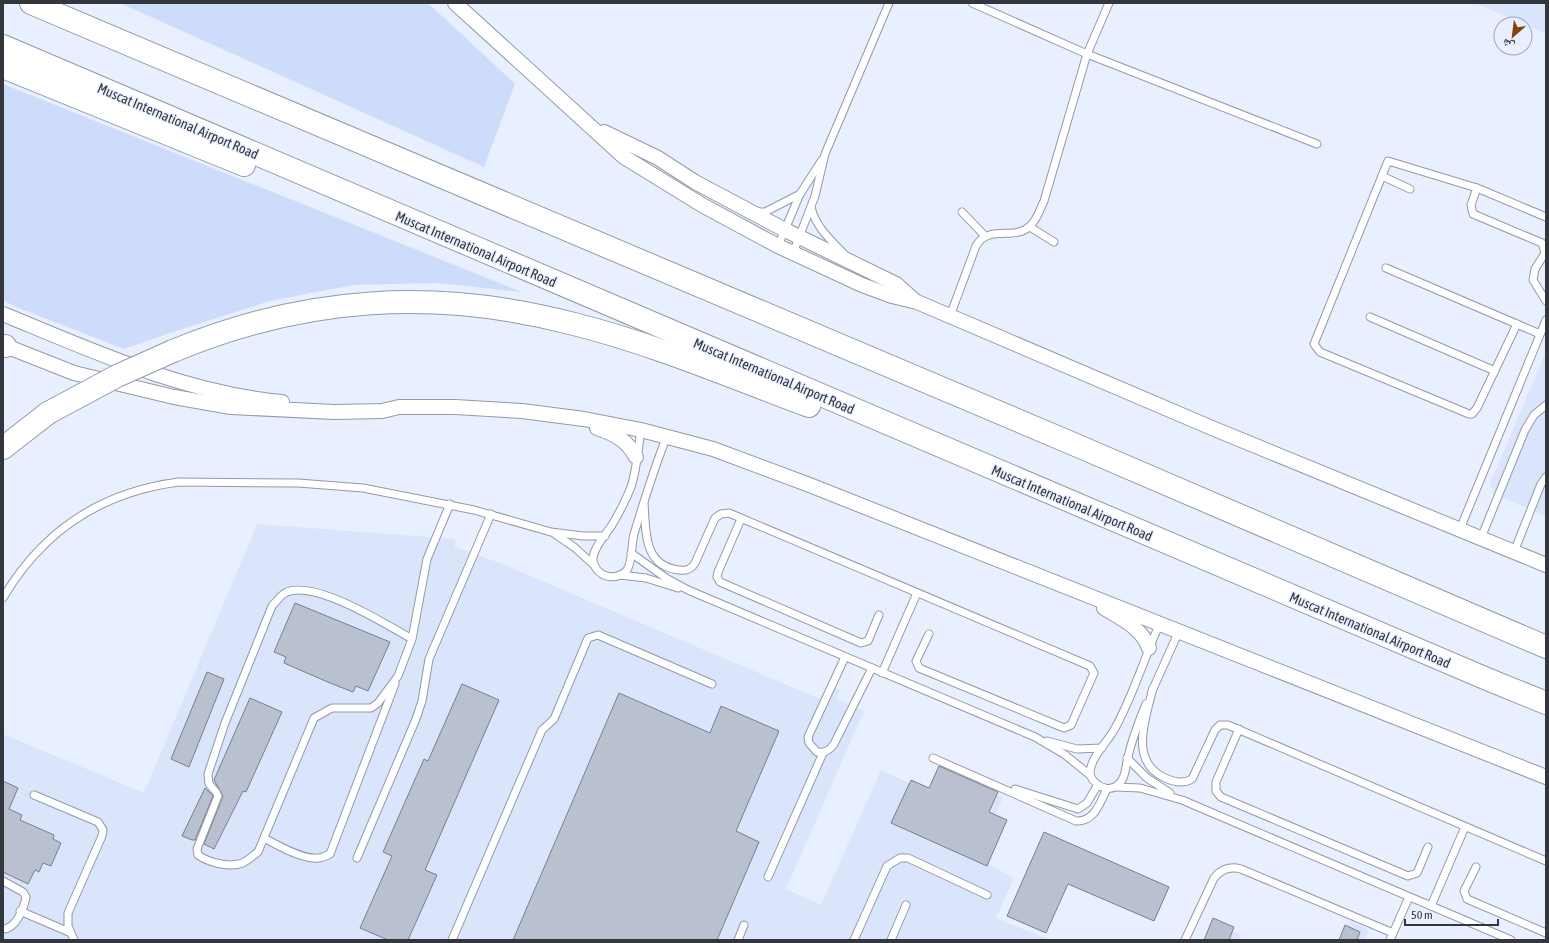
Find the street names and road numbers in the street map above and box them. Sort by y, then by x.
street label: Muscat International Airport Road [95,80,261,162]
street label: Muscat International Airport Road [393,208,559,290]
street label: Muscat International Airport Road [691,335,857,417]
street label: Muscat International Airport Road [989,462,1155,544]
street label: Muscat International Airport Road [1287,589,1453,671]

